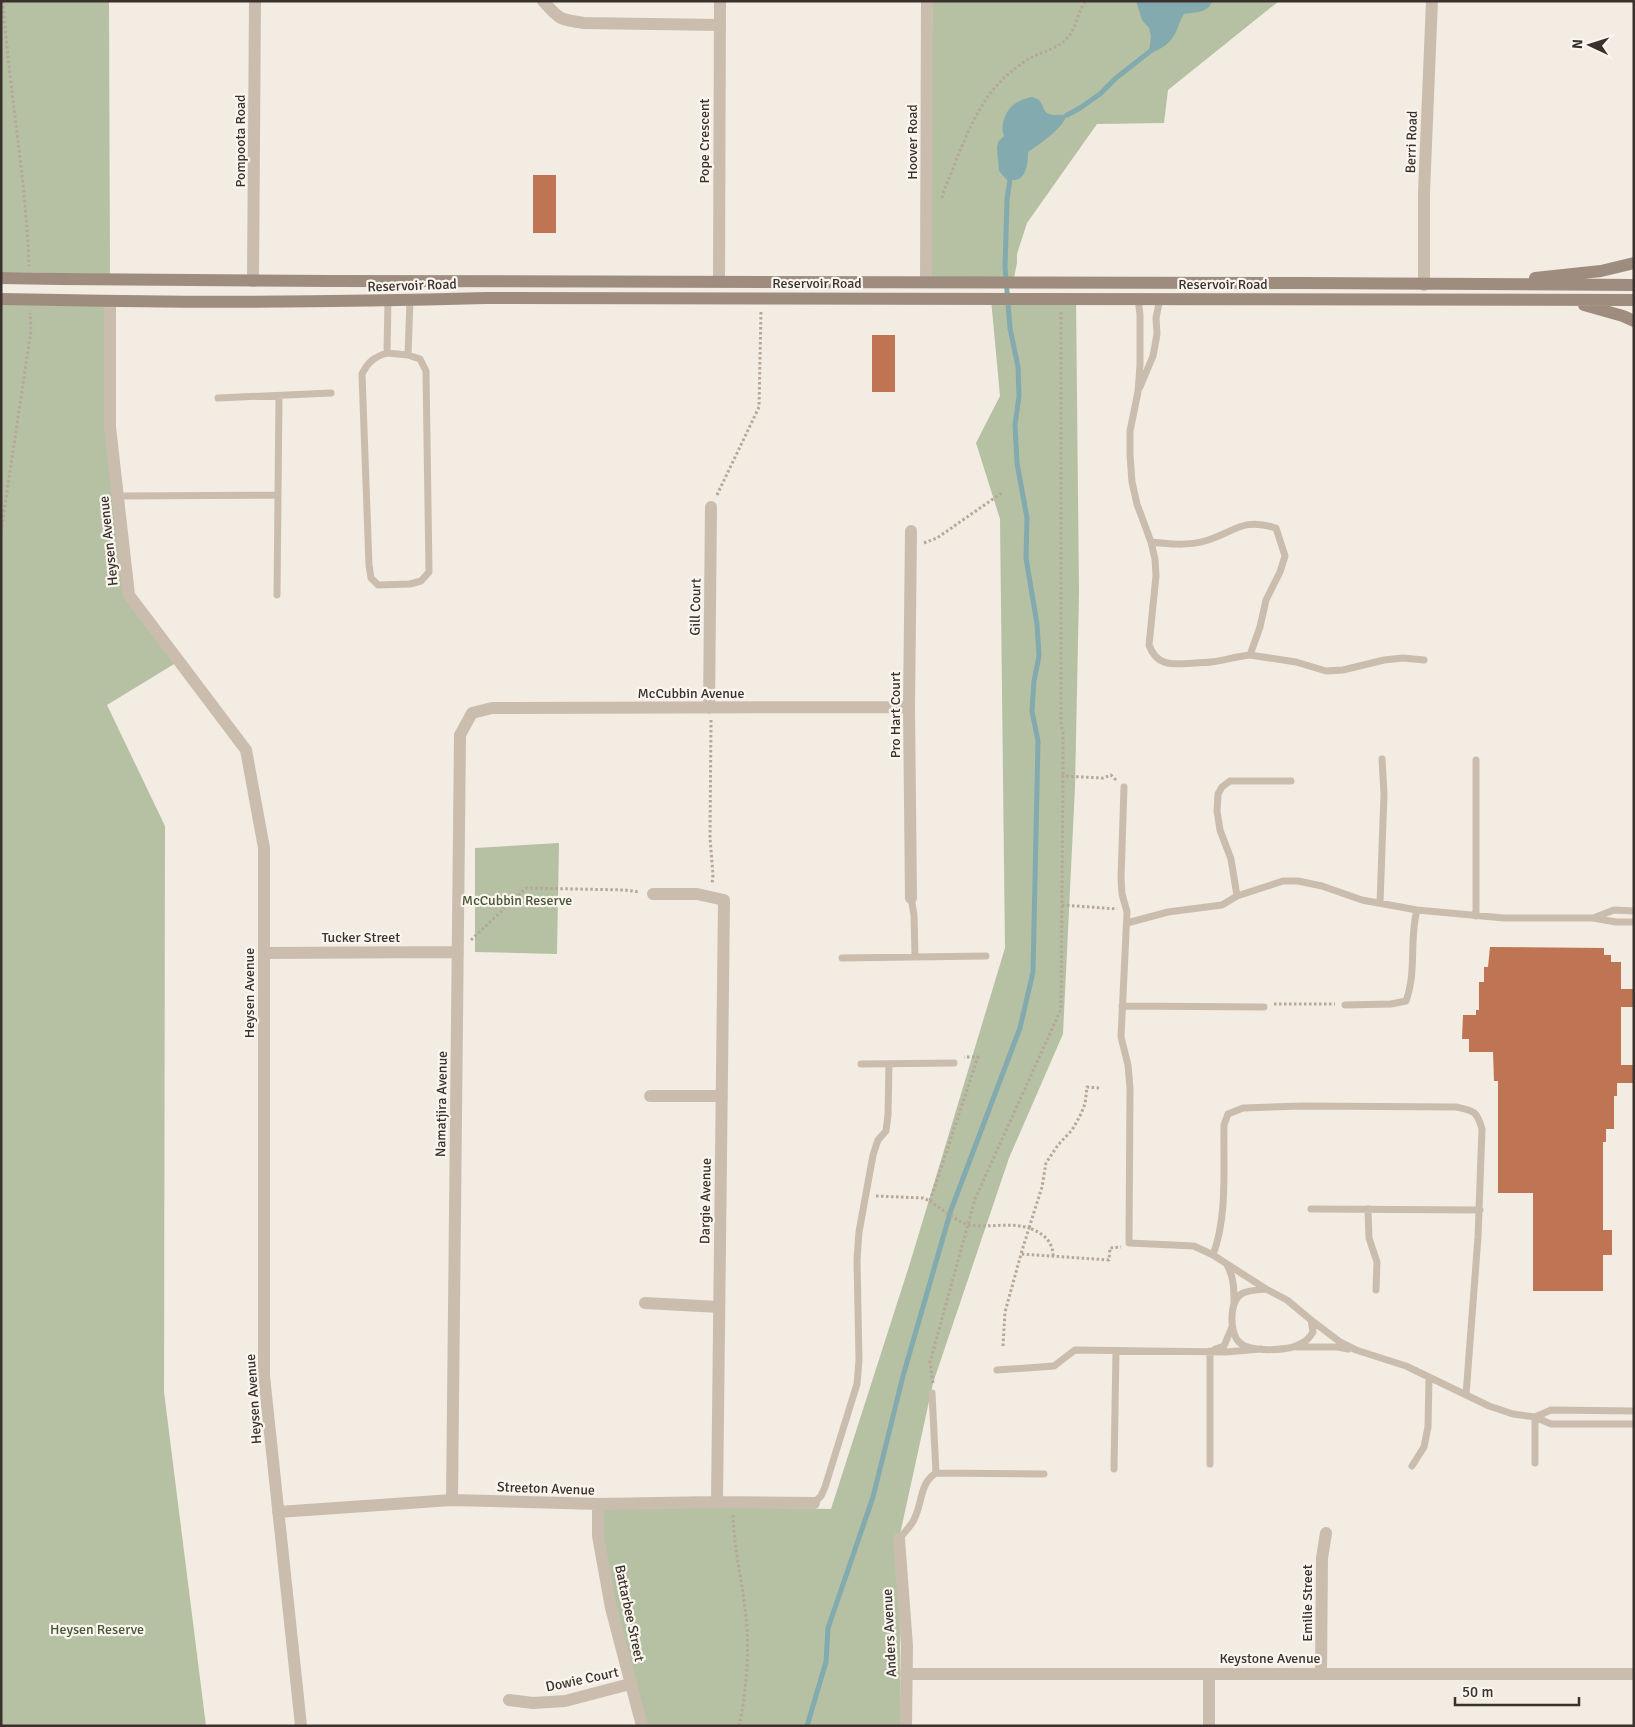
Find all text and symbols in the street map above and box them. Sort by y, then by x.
north arrow [1565,20,1615,70]
text: N [1569,39,1586,50]
street label: Pompoota Road [232,95,249,187]
street label: Pope Crescent [696,98,713,183]
street label: Hoover Road [904,104,921,180]
street label: Berri Road [1402,110,1421,174]
street label: Reservoir Road [367,275,457,296]
street label: Reservoir Road [772,275,862,292]
street label: Reservoir Road [1178,276,1268,293]
street label: Heysen Avenue [95,495,122,587]
street label: Gill Court [686,578,705,636]
street label: Pro Hart Court [887,672,904,758]
street label: McCubbin Avenue [637,685,745,702]
park label: McCubbin Reserve [462,892,572,909]
street label: Tucker Street [322,929,400,946]
street label: Heysen Avenue [241,948,258,1038]
street label: Namatjira Avenue [432,1051,451,1157]
street label: Dargie Avenue [696,1158,715,1244]
street label: Heysen Avenue [242,1353,265,1445]
street label: Streeton Avenue [497,1478,595,1499]
street label: Battarbee Street [611,1563,648,1663]
street label: Emilie Street [1299,1564,1316,1642]
street label: Anders Avenue [879,1588,900,1678]
park label: Heysen Reserve [50,1621,144,1638]
street label: Keystone Avenue [1219,1650,1321,1667]
street label: Dowie Court [544,1663,620,1695]
scale bar [1455,1674,1579,1706]
text: 50 m [1462,1683,1493,1701]

